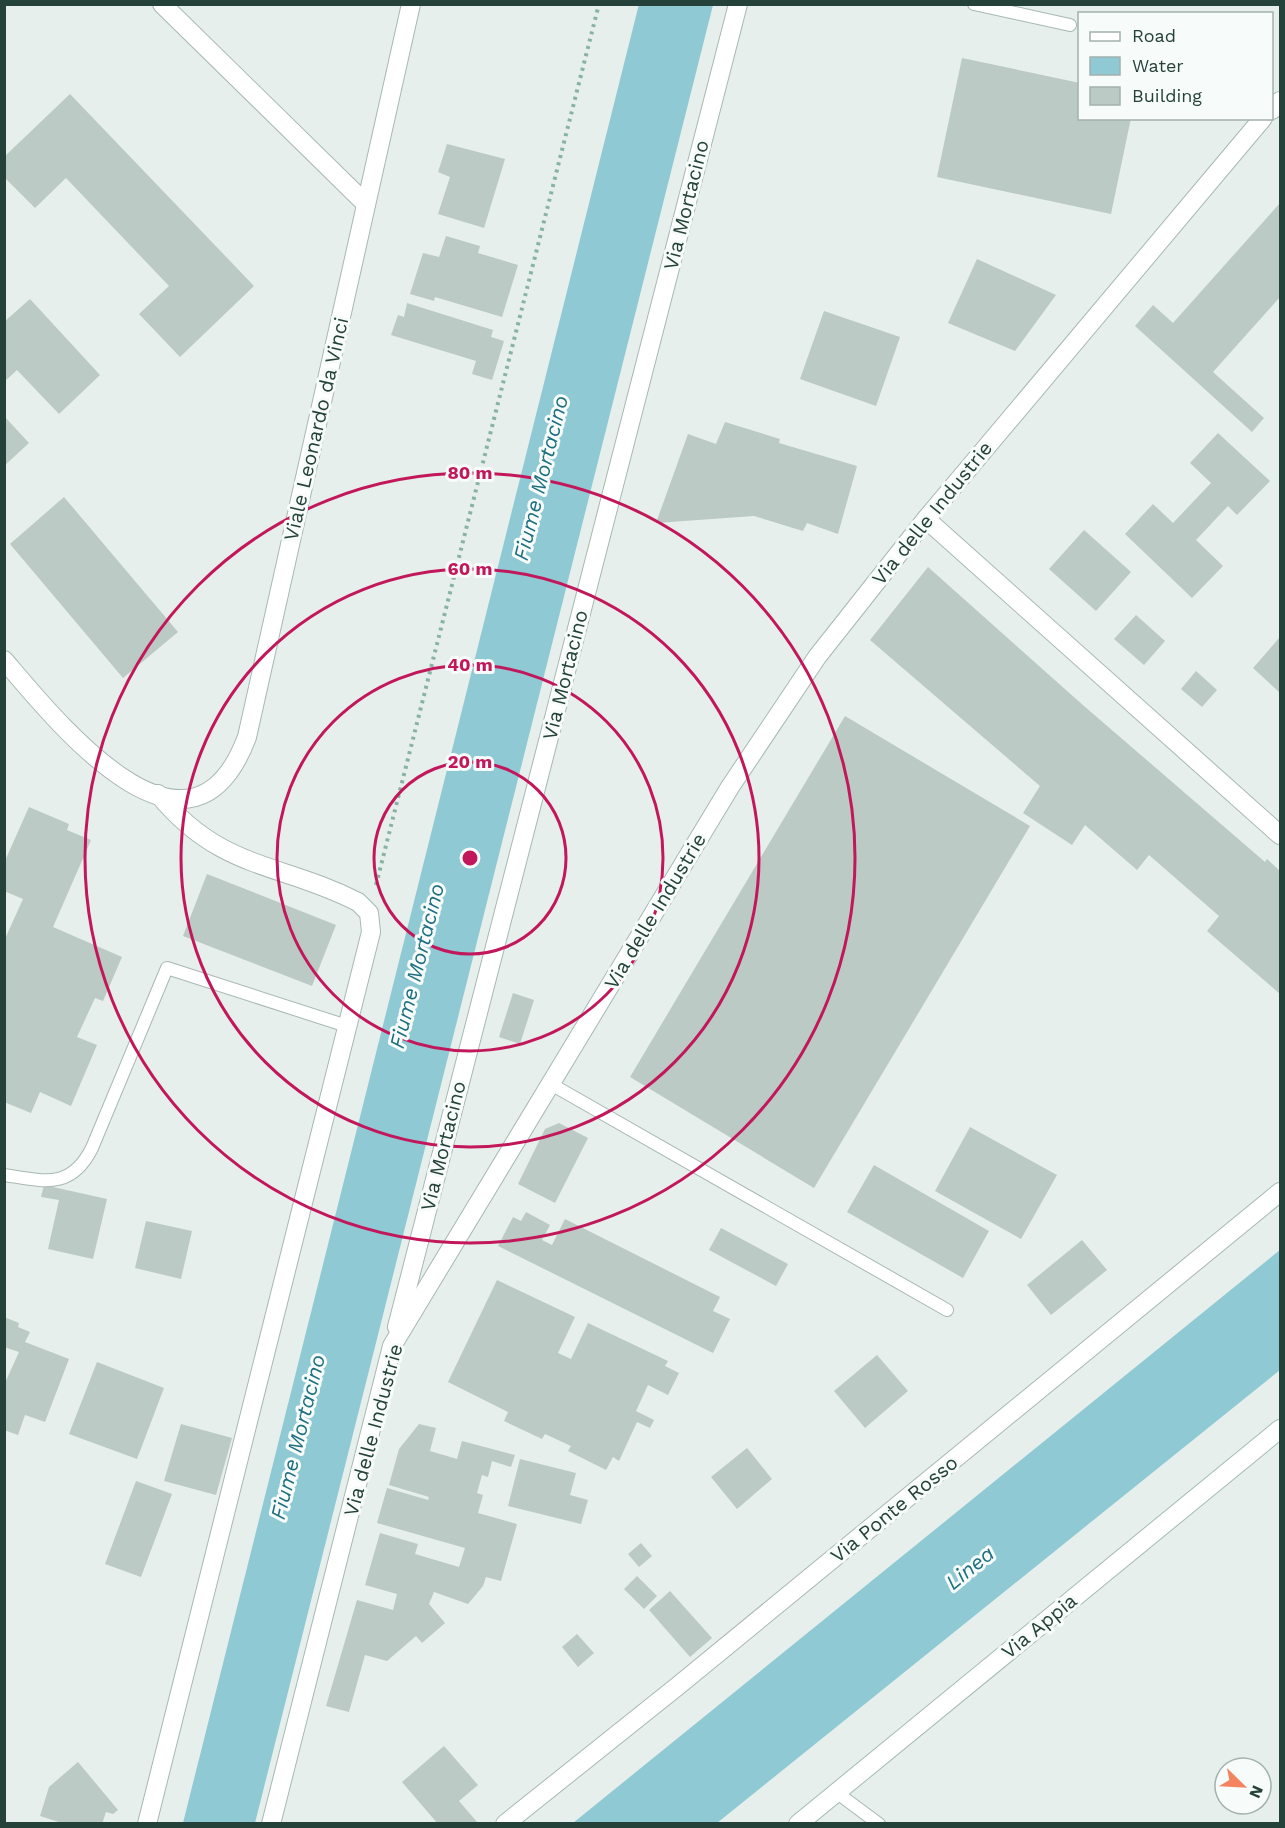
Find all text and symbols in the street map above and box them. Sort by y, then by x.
legend [1078,12,1273,120]
text: Road [1132,25,1176,46]
text: Water [1132,55,1184,76]
text: Building [1132,85,1202,106]
street label: Via Mortacino [658,138,714,272]
street label: Viale Leonardo da Vinci [279,315,353,543]
water label: Fiume Mortacino [508,393,573,563]
street label: Via delle Industrie [867,436,997,590]
text: 80 m [448,462,492,483]
text: 60 m [448,558,492,579]
street label: Via Mortacino [537,608,593,742]
text: 40 m [447,654,493,675]
text: 20 m [448,751,492,772]
street label: Via delle Industrie [599,829,711,993]
centre of rings [460,848,480,868]
water label: Fiume Mortacino [384,881,449,1051]
street label: Via Mortacino [415,1079,471,1213]
street label: Via delle Industrie [338,1341,408,1519]
water label: Fiume Mortacino [265,1352,330,1522]
street label: Via Ponte Rosso [825,1450,963,1568]
water label: Linea [940,1541,999,1595]
street label: Via Appia [996,1588,1082,1664]
north arrow [1213,1756,1273,1816]
text: N [1245,1783,1267,1801]

